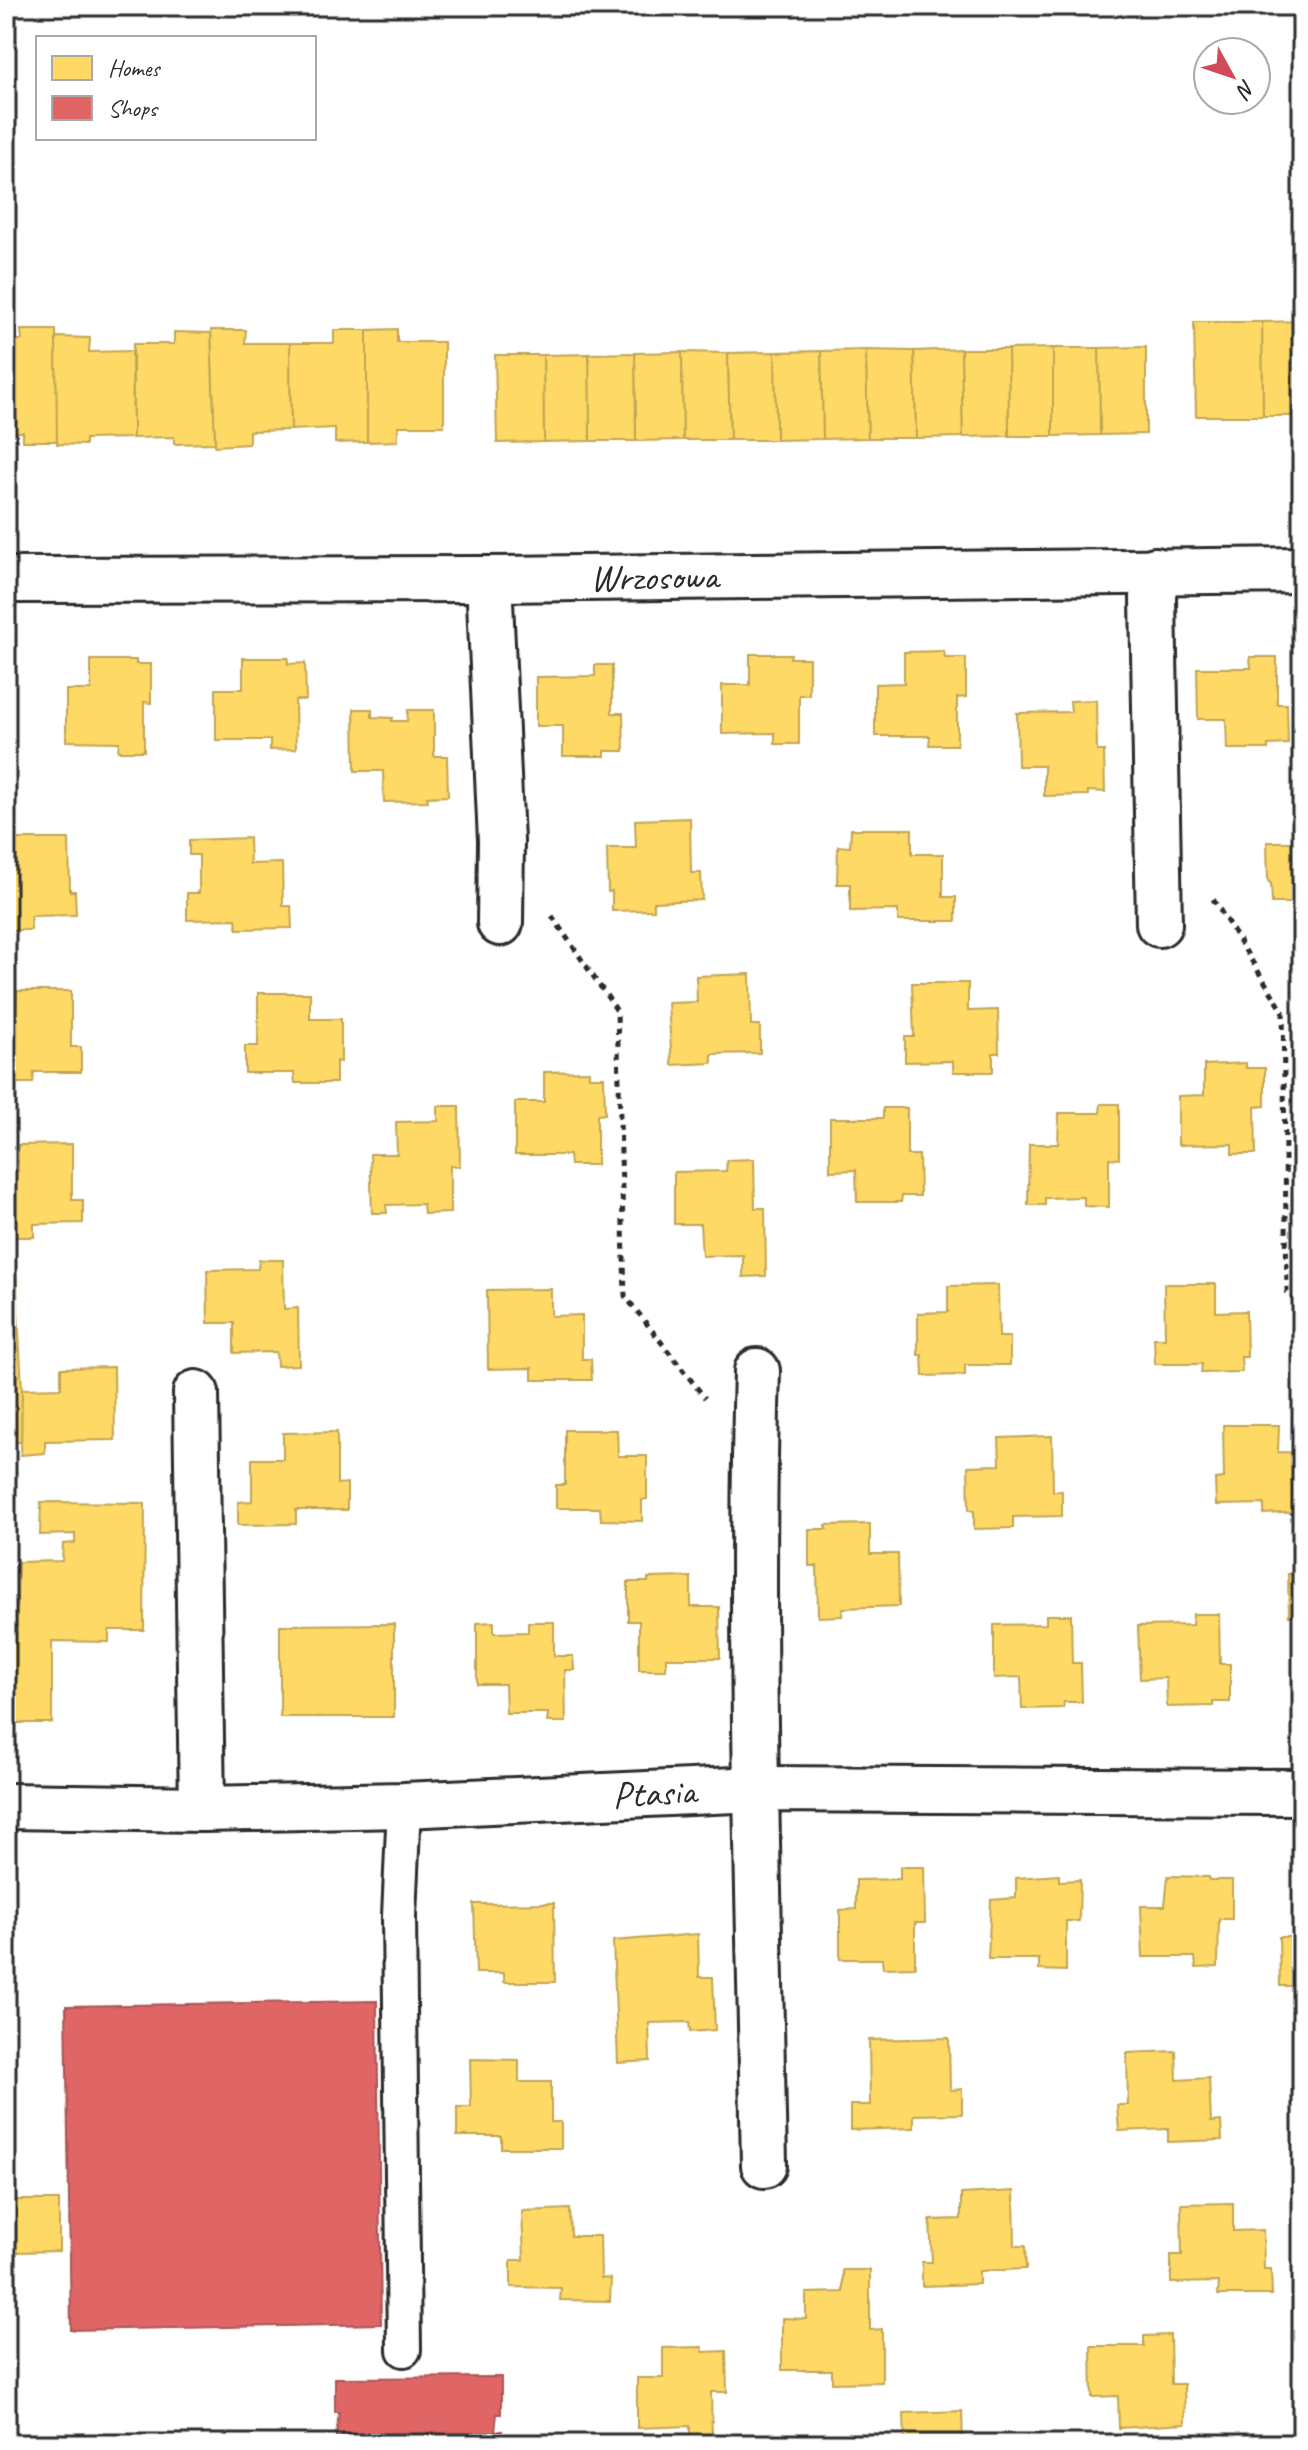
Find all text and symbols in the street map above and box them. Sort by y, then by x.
legend [36,36,316,140]
north arrow [1192,36,1272,116]
text: Homes [108,53,161,83]
text: N [1229,74,1262,105]
text: Shops [108,93,159,123]
street label: Wrzosowa [590,552,722,602]
street label: Ptasia [611,1767,700,1819]

